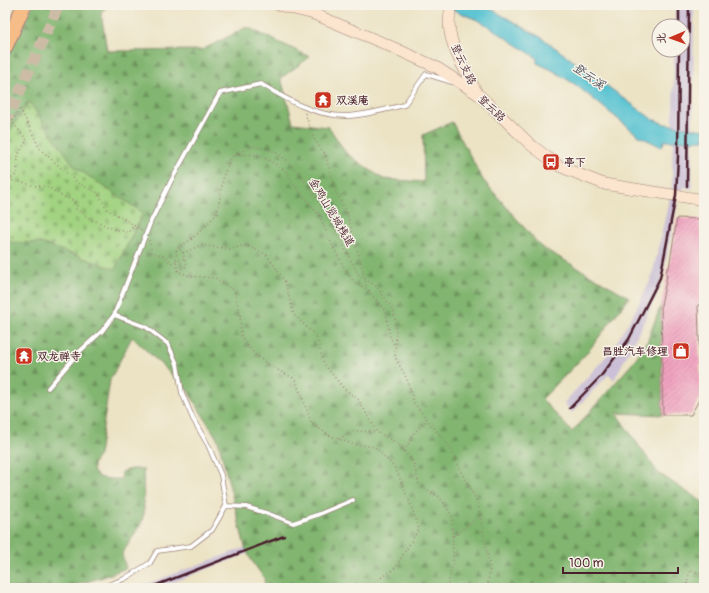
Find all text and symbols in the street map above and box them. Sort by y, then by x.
north arrow [651,18,691,58]
text: 北 [655,33,668,44]
street label: 登云支路 [448,42,479,87]
water label: 登云溪 [570,60,609,93]
temple icon: 双溪庵 [313,90,333,110]
street label: 登云路 [475,92,508,124]
place label: 双溪庵 [336,94,369,107]
bus stop icon: 亭下 [541,152,561,172]
place label: 亭下 [564,156,586,169]
street label: 金鸡山览城栈道 [306,176,357,249]
shop icon: 昌胜汽车修理 [671,341,691,361]
place label: 昌胜汽车修理 [602,345,668,358]
temple icon: 双龙禅寺 [14,346,34,366]
place label: 双龙禅寺 [37,350,81,363]
scale bar [563,549,678,575]
text: 100 m [569,556,604,571]

